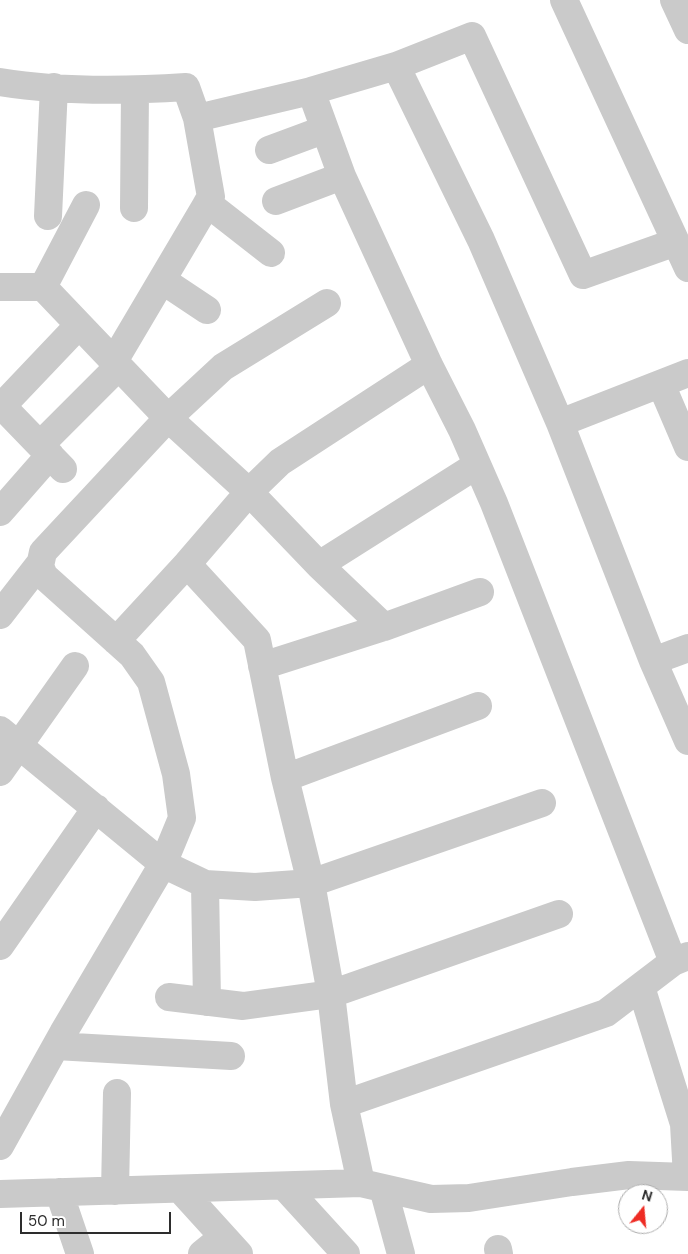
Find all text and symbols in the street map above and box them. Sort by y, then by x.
north arrow [618,1184,668,1234]
text: N [640,1186,655,1206]
scale bar [22,1202,174,1234]
text: 50 m [28,1211,65,1231]

